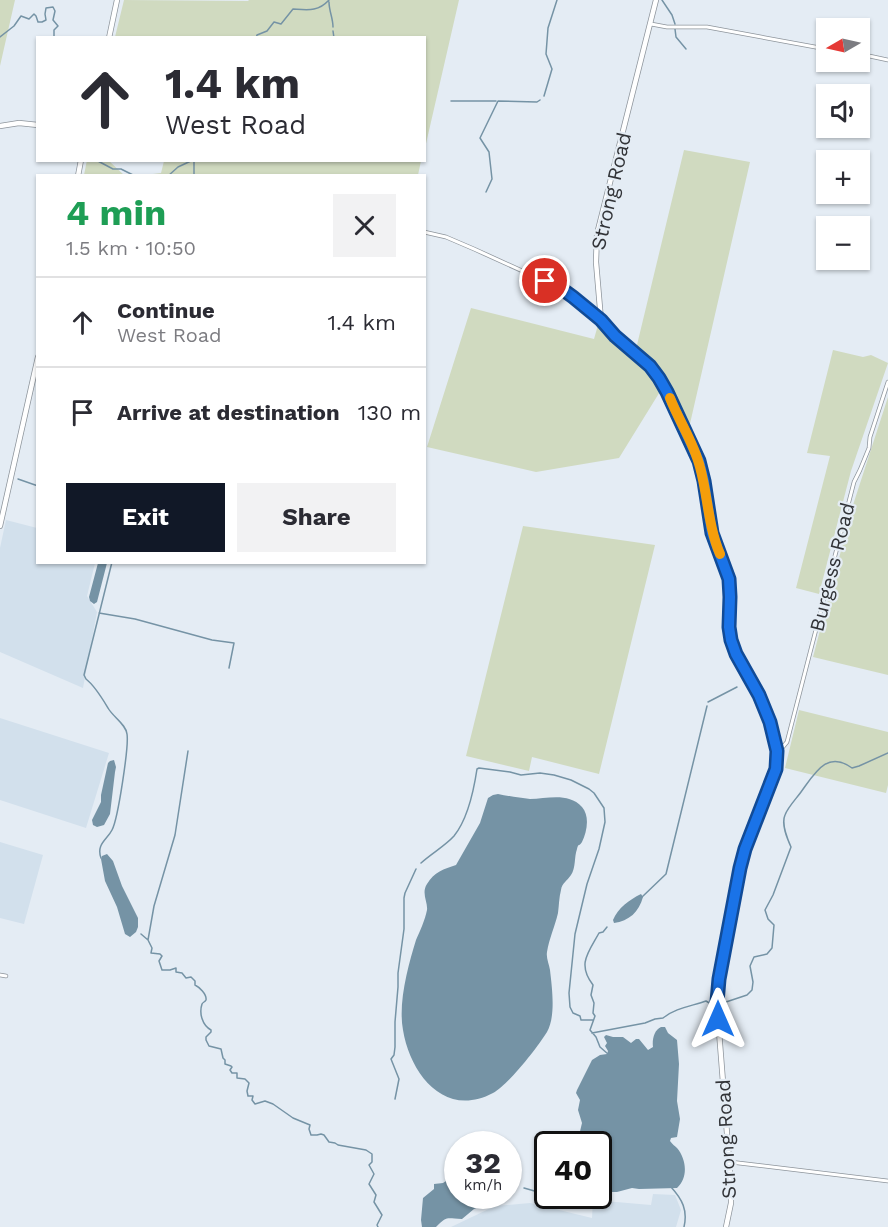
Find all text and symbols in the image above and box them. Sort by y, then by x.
north arrow [816,18,870,72]
map controls [816,18,870,270]
text: 1.4 km [165,59,300,108]
icon: ahead [66,60,144,138]
button: sound [816,84,870,138]
text: West Road [165,109,306,141]
street label: Strong Road [586,130,636,252]
button: + [816,150,870,204]
text: 4 min [66,192,166,234]
button: close [333,194,396,257]
button: − [816,216,870,270]
text: 1.5 km · 10:50 [66,236,196,260]
pin [519,255,570,306]
icon: arrive [528,264,561,297]
text: Continue [117,298,215,323]
icon: ahead [66,306,99,339]
text: 1.4 km [327,310,396,335]
text: West Road [117,323,222,347]
icon: arrive [66,396,99,429]
text: Arrive at destination [117,400,340,425]
text: 130 m [358,400,421,425]
button: Exit [66,483,225,552]
button: Share [237,483,396,552]
street label: Burgess Road [804,500,860,634]
position arrow [686,987,750,1051]
street label: Strong Road [711,1079,741,1199]
speed limit sign: 40 [534,1131,612,1209]
text: 32 [465,1145,501,1180]
text: km/h [464,1176,502,1194]

